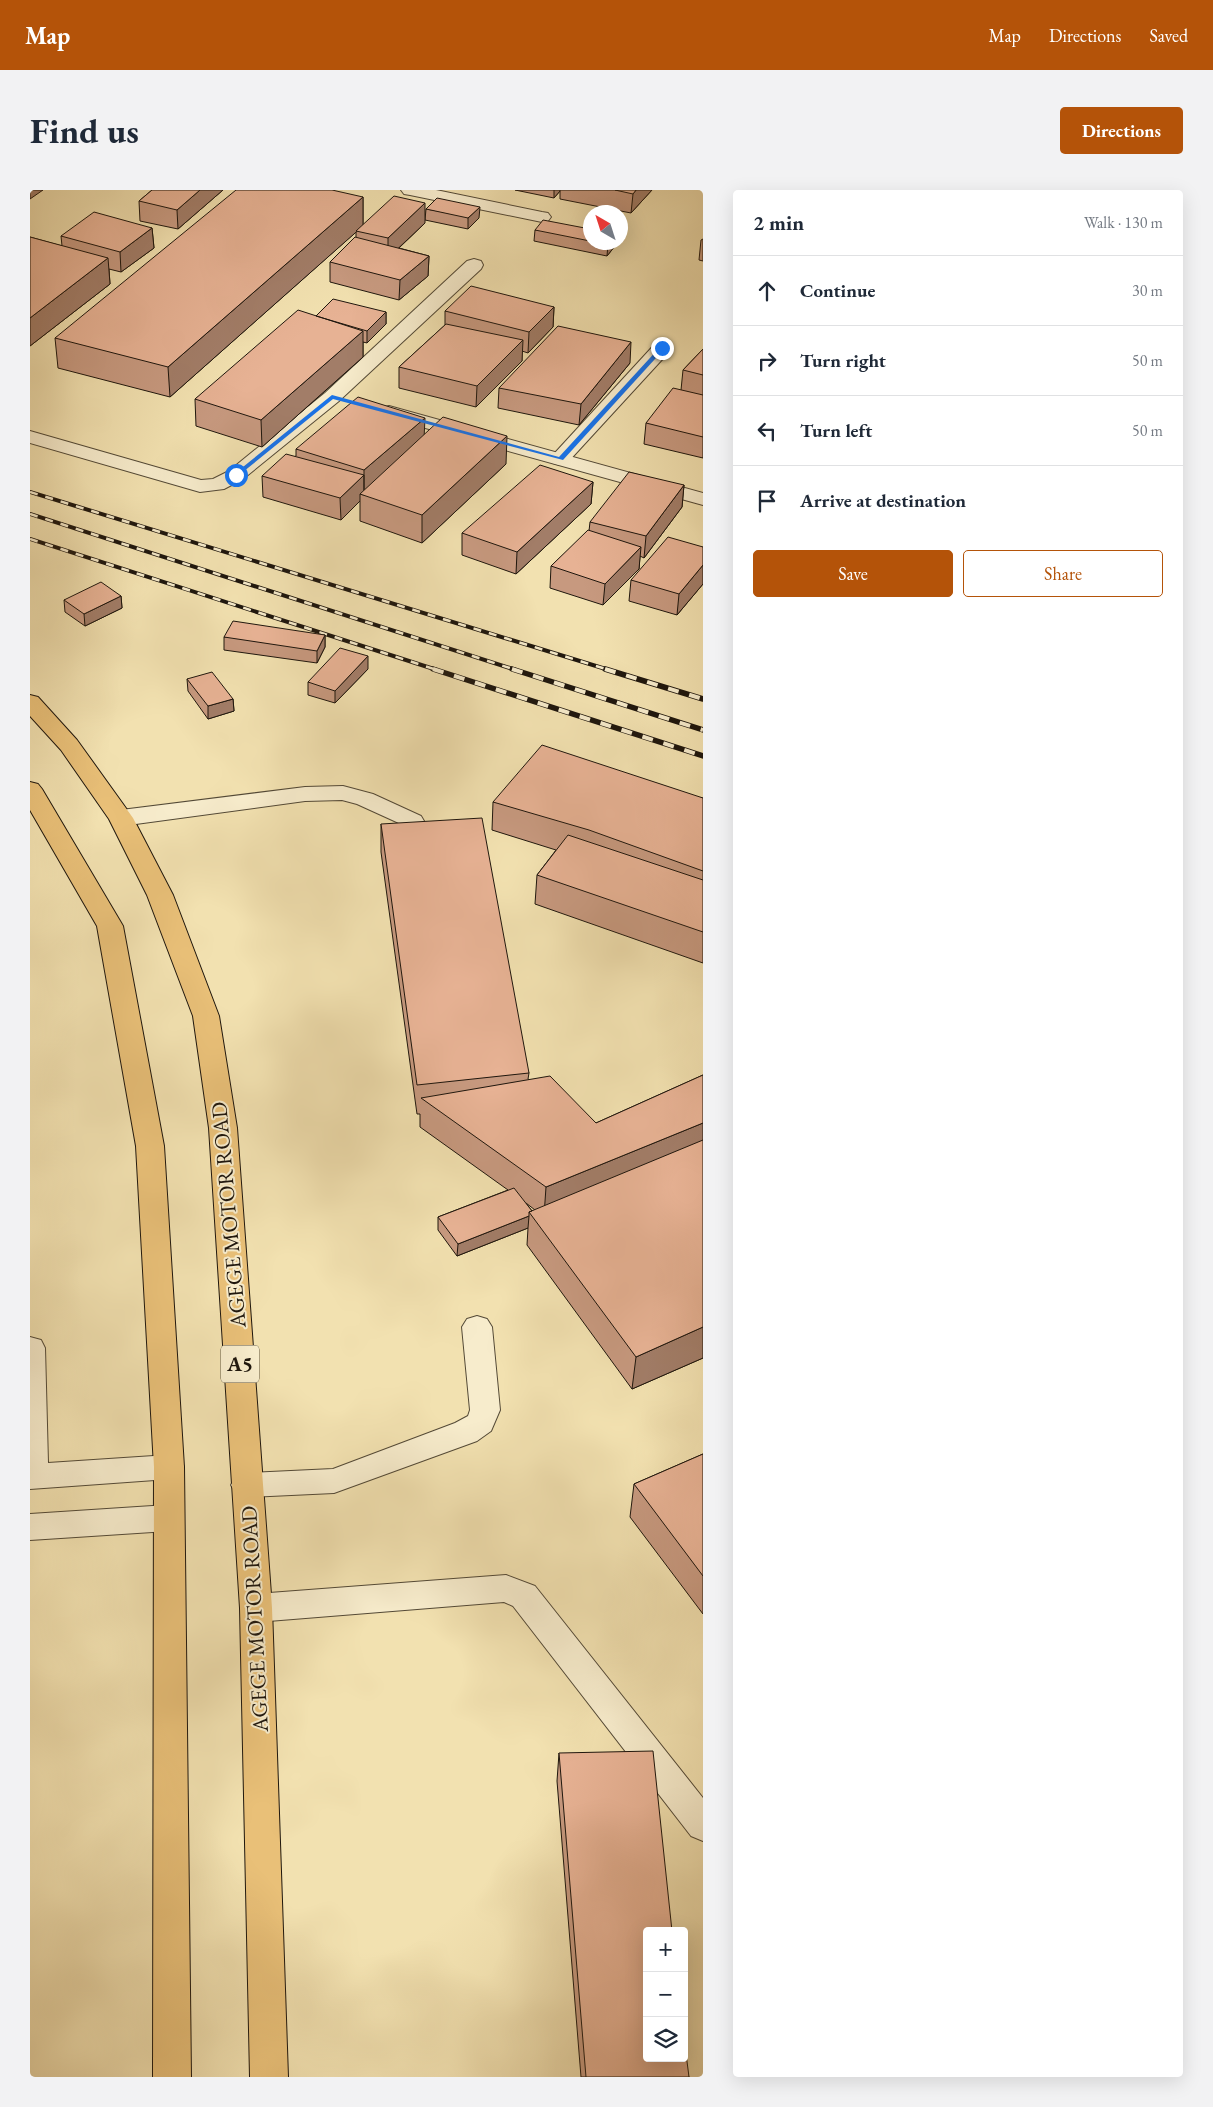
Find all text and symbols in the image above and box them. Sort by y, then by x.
text: Map [25,20,70,51]
text: Map [989,24,1021,47]
text: Directions [1049,24,1121,47]
text: Saved [1149,24,1188,47]
button: Directions [1060,107,1183,154]
text: Find us [30,108,139,153]
north arrow [583,205,628,250]
text: 2 min [753,209,804,236]
text: Walk · 130 m [1084,212,1163,233]
icon: ahead [753,277,781,305]
text: Continue [800,278,875,303]
text: 30 m [1132,280,1163,301]
route end [651,337,674,360]
icon: right [753,347,781,375]
text: Turn right [800,348,886,373]
text: 50 m [1132,350,1163,371]
icon: left [753,417,781,445]
text: Turn left [800,418,872,443]
text: 50 m [1132,420,1163,441]
route start [225,464,248,487]
icon: arrive [753,487,781,515]
text: Arrive at destination [800,488,966,513]
button: Save [753,550,953,597]
button: Share [963,550,1163,597]
street label: AGEGE MOTOR ROAD [204,1101,253,1330]
road number: A5 [221,1346,259,1382]
street label: AGEGE MOTOR ROAD [234,1505,275,1734]
map controls [643,1927,688,2062]
button: + [643,1927,688,1972]
button: − [643,1972,688,2017]
button: layers [643,2017,688,2062]

